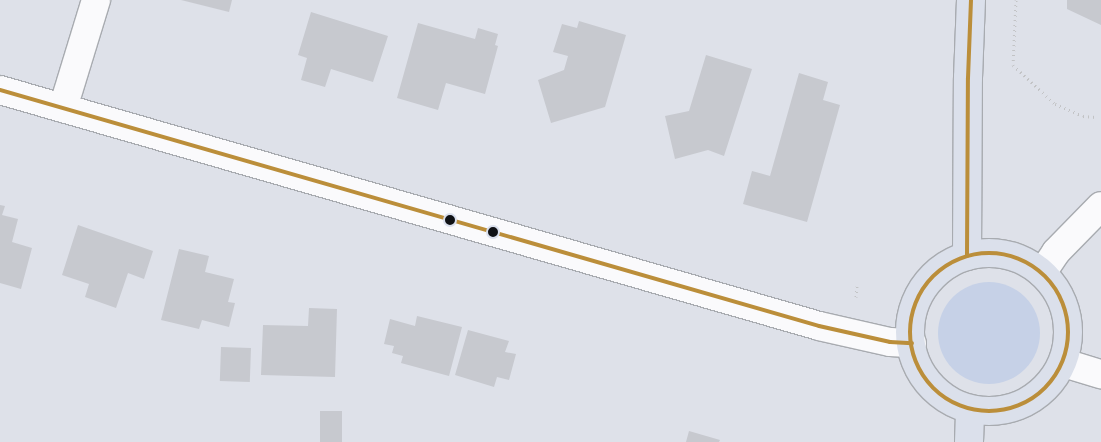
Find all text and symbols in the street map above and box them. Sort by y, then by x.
unlabelled marker [445,215,455,225]
unlabelled marker [488,227,498,237]

